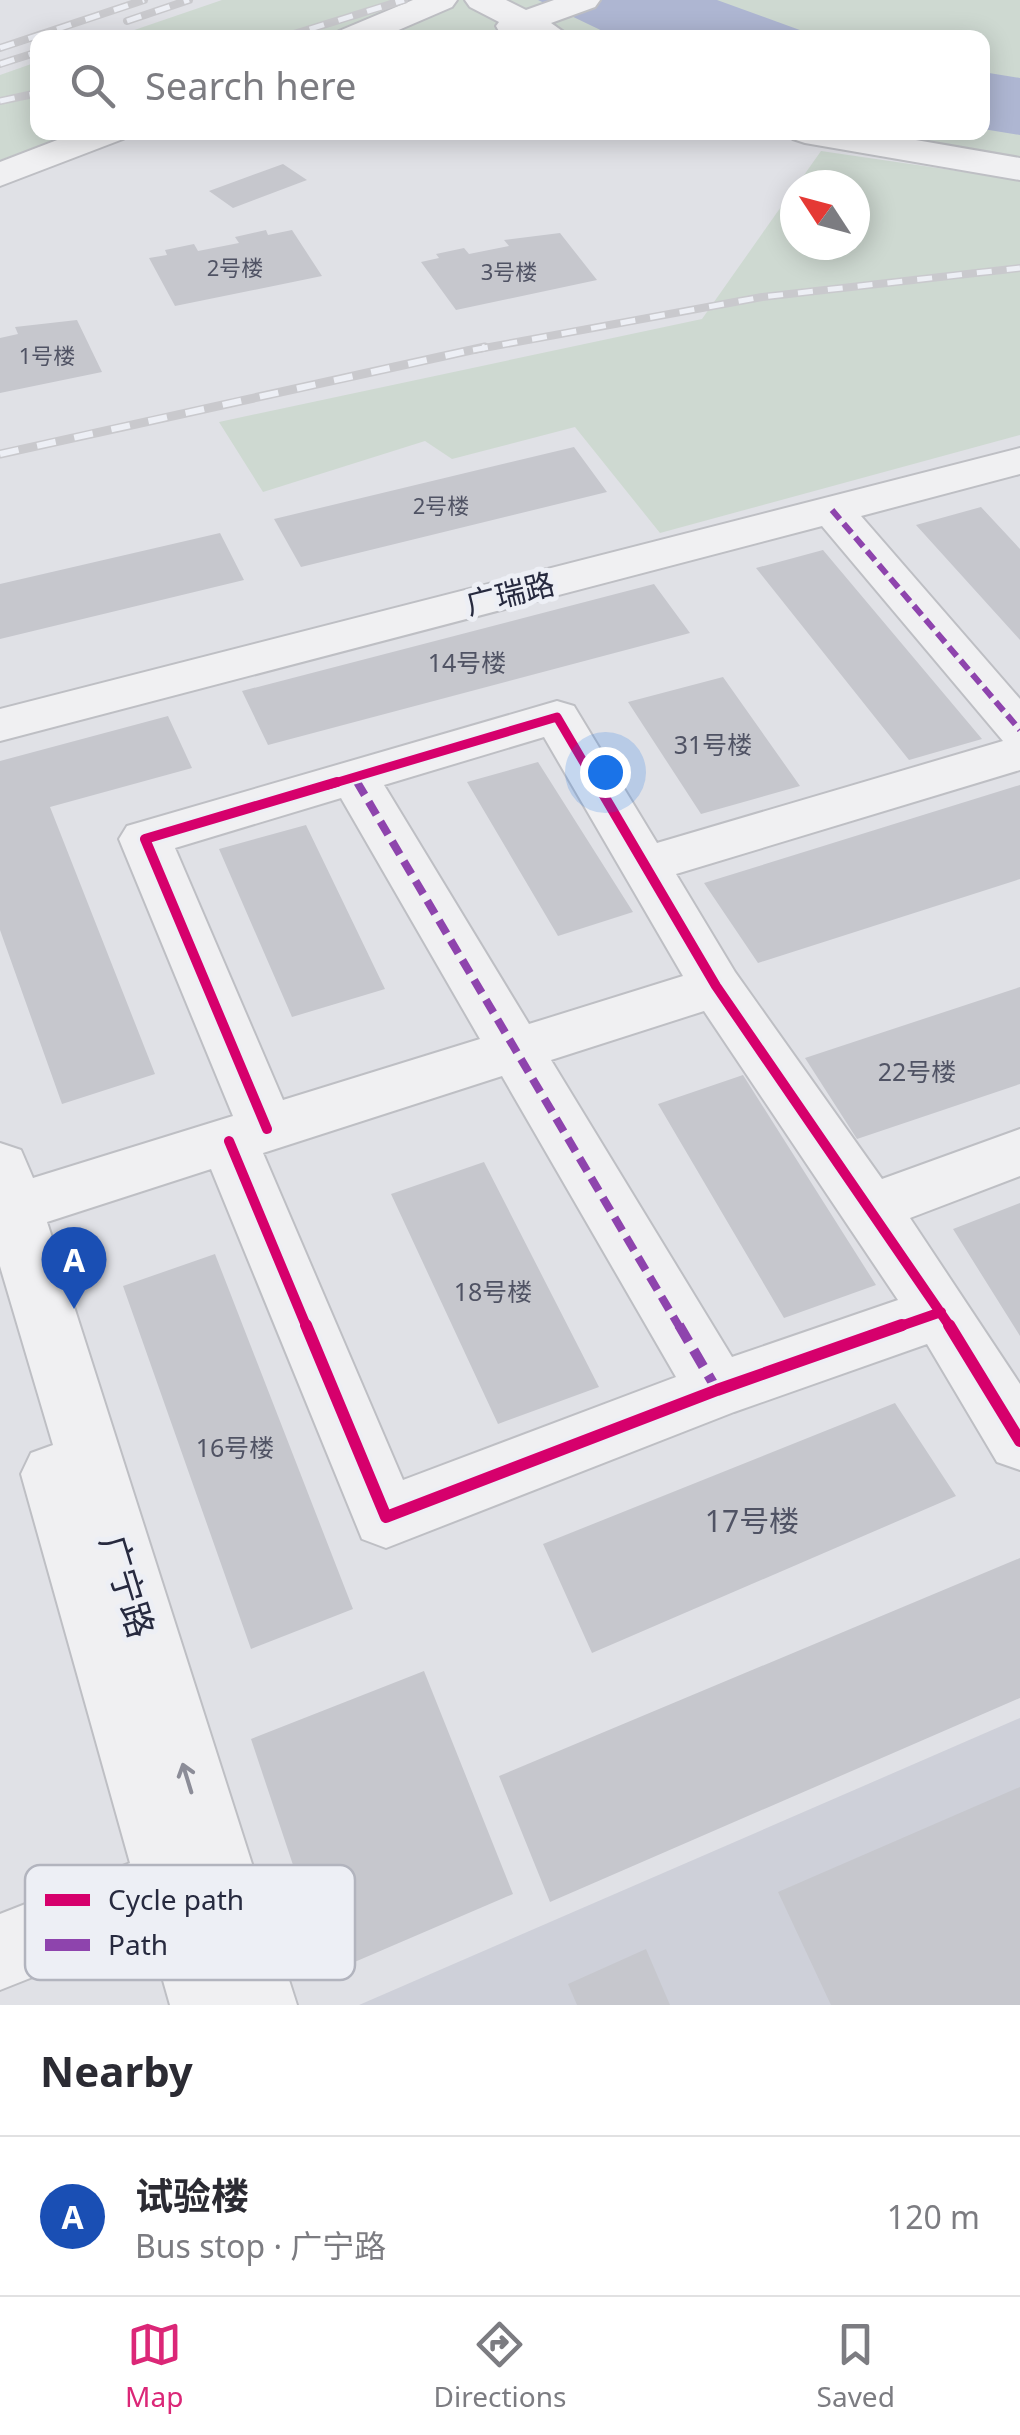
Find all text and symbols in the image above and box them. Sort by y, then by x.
search box [30,30,990,140]
icon: search [65,58,120,113]
text: Search here [145,59,356,111]
north arrow [780,170,870,260]
house number: 2号楼 [207,252,263,282]
house number: 3号楼 [481,256,537,286]
house number: 1号楼 [19,340,75,370]
house number: 2号楼 [413,490,469,520]
street label: 广瑞路 [461,562,559,624]
house number: 14号楼 [428,645,506,679]
house number: 31号楼 [674,727,752,761]
your location [580,747,631,798]
house number: 22号楼 [878,1054,956,1088]
pin: A [42,1226,106,1309]
house number: 18号楼 [454,1274,532,1308]
house number: 16号楼 [196,1430,274,1464]
house number: 17号楼 [705,1500,799,1541]
street label: 广宁路 [90,1529,166,1643]
one-way arrow [177,1763,195,1794]
legend [25,1865,355,1980]
text: Cycle path [108,1880,244,1918]
text: Path [108,1925,168,1963]
text: Nearby [40,2042,193,2099]
text: 试验楼 [135,2169,249,2221]
text: A [61,2195,84,2238]
text: 120 m [887,2195,980,2238]
text: Bus stop · 广宁路 [135,2224,386,2267]
tab: Map [125,2317,183,2415]
tab: Directions [434,2317,566,2415]
tab: Saved [817,2317,895,2415]

